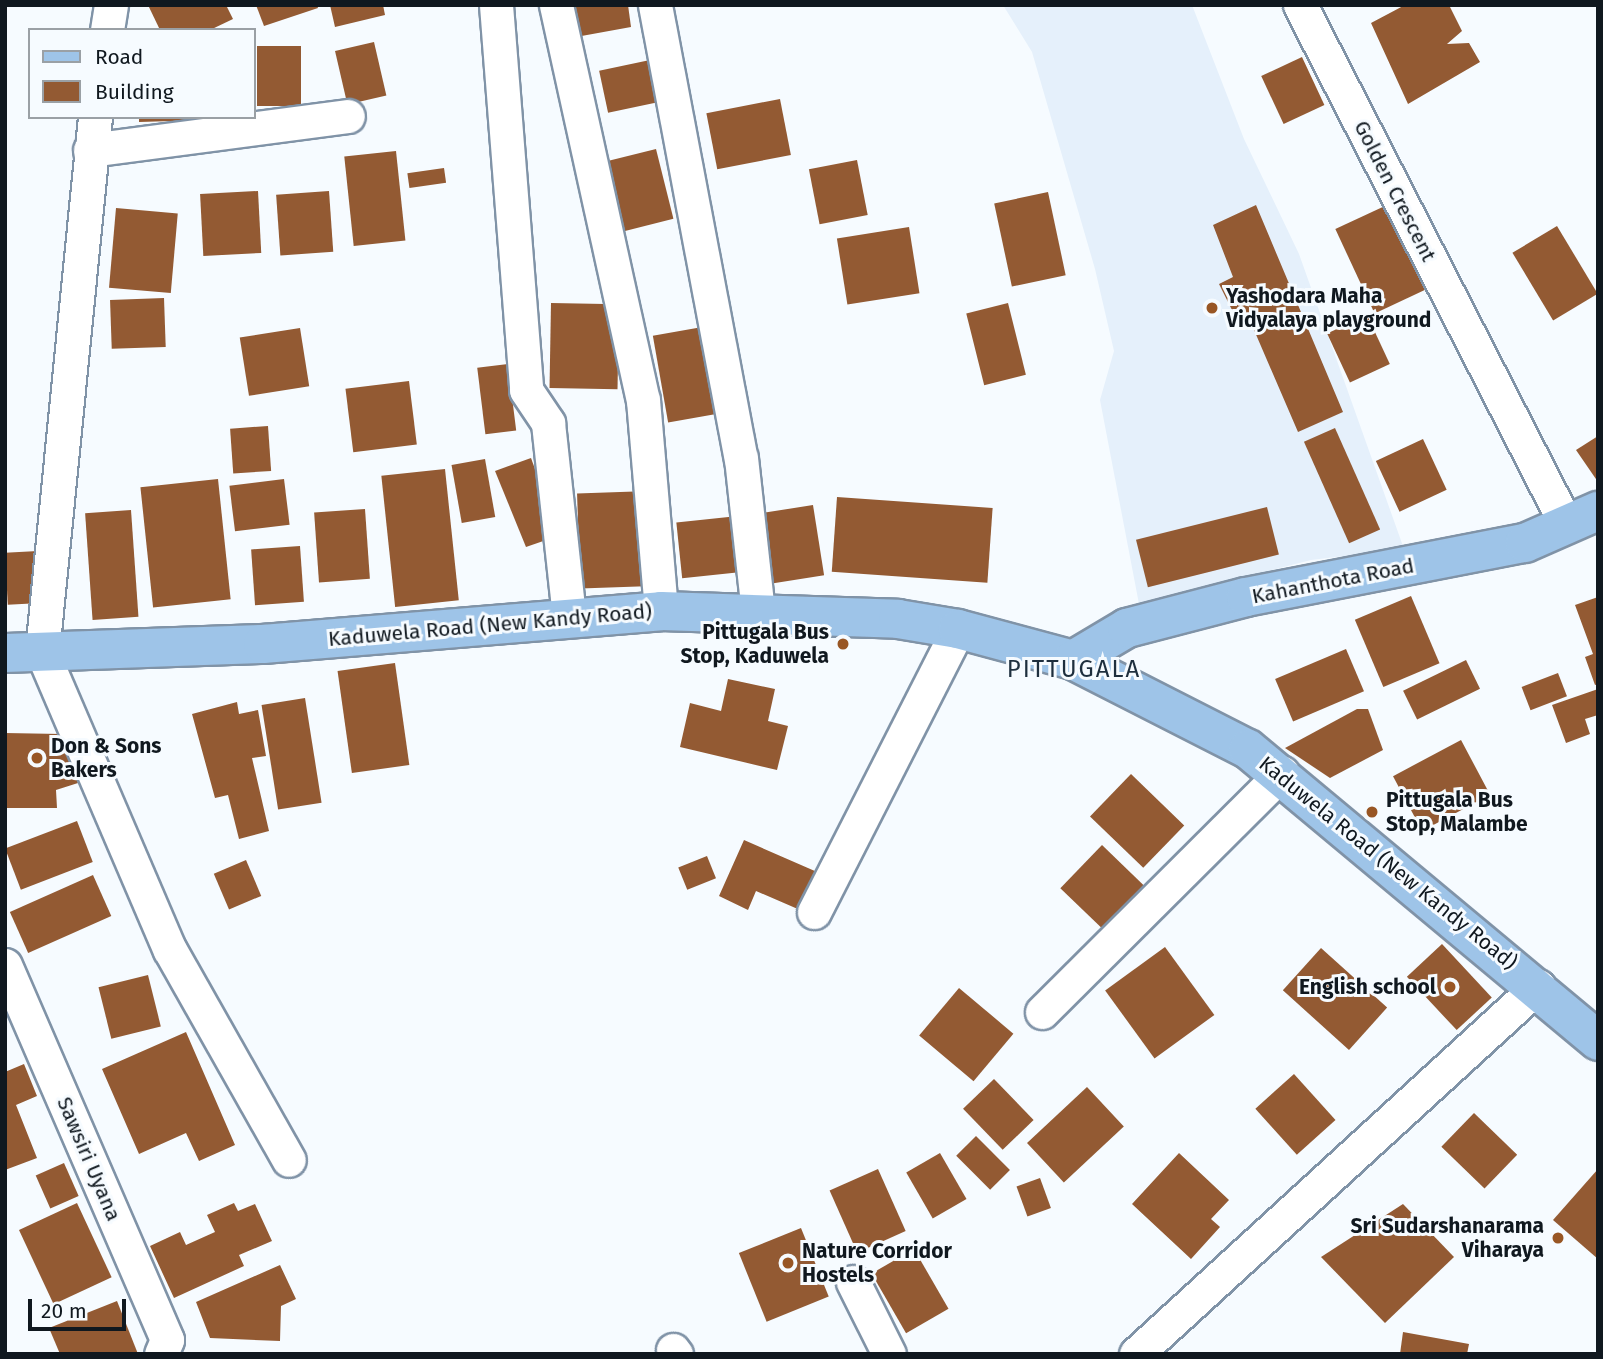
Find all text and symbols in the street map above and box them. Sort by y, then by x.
legend [28,28,256,119]
text: Road [95,44,143,70]
text: Building [95,79,174,105]
street label: Golden Crescent [1349,116,1441,266]
place label: Yashodara Maha Vidyalaya playground [1226,283,1431,333]
marker: Yashodara Maha Vidyalaya playground [1204,300,1220,316]
street label: Kahanthota Road [1250,553,1416,609]
street label: Kaduwela Road (New Kandy Road) [327,598,653,652]
place label: Pittugala Bus Stop, Kaduwela [680,619,829,669]
marker: Pittugala Bus Stop, Kaduwela [835,636,851,652]
district label: PITTUGALA [1008,656,1140,684]
place label: Don & Sons Bakers [51,733,162,783]
marker: Don & Sons Bakers [29,750,45,766]
street label: Kaduwela Road (New Kandy Road) [1254,751,1522,975]
place label: Pittugala Bus Stop, Malambe [1386,787,1528,837]
marker: Pittugala Bus Stop, Malambe [1364,804,1380,820]
place label: English school [1299,974,1436,1000]
marker: English school [1442,979,1458,995]
street label: Sawsiri Uyana [52,1093,126,1225]
place label: Sri Sudarshanarama Viharaya [1351,1213,1544,1263]
marker: Sri Sudarshanarama Viharaya [1550,1230,1566,1246]
place label: Nature Corridor Hostels [802,1238,952,1288]
marker: Nature Corridor Hostels [780,1255,796,1271]
scale bar [32,1286,130,1330]
text: 20 m [41,1298,87,1324]

